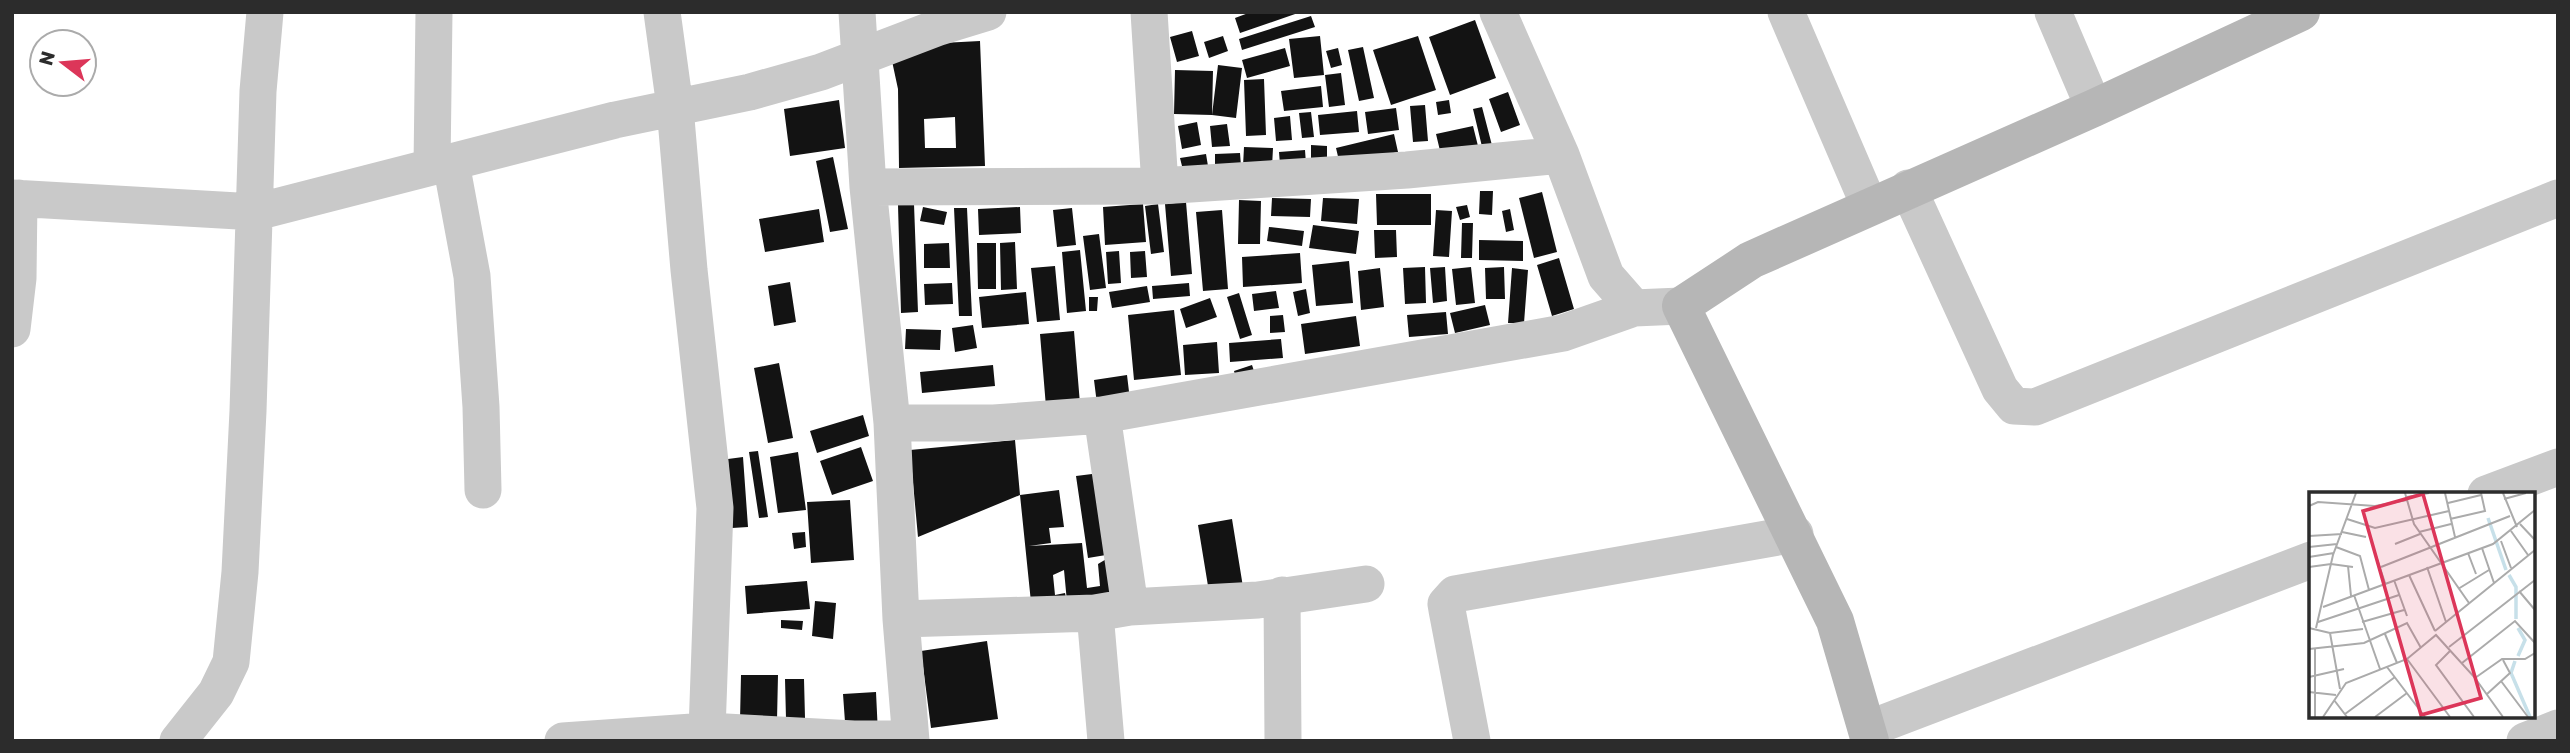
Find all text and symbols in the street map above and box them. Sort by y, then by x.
north arrow [28,28,98,98]
text: N [34,49,60,68]
inset map [2309,492,2535,718]

